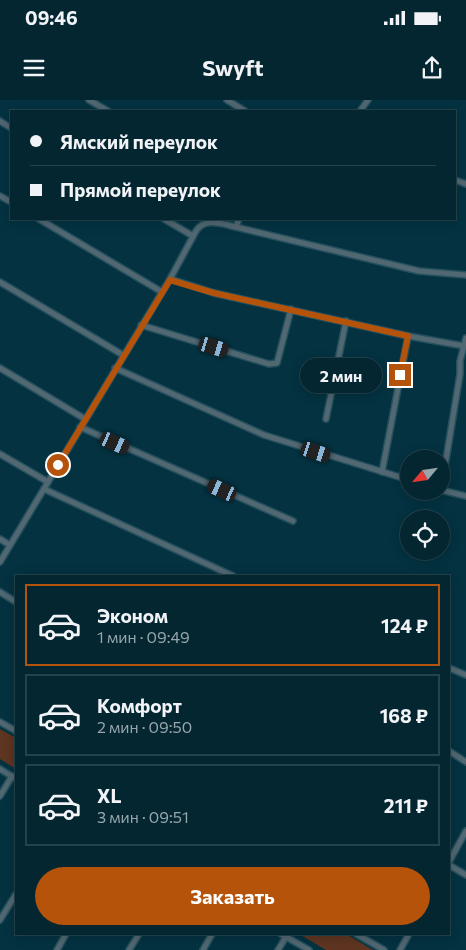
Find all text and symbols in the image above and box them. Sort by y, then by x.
text: 09:46 [25,6,78,29]
icon: menu [20,54,48,82]
text: Swyft [202,54,264,81]
icon: share [418,54,446,82]
text: Ямский переулок [60,130,218,153]
text: Прямой переулок [60,178,221,201]
car [197,335,230,359]
callout: 2 мин [300,358,382,392]
route end [389,364,411,386]
text: 2 мин [320,366,362,385]
car [98,430,131,456]
car [299,440,332,464]
north arrow [400,450,450,500]
map controls [400,450,450,560]
route start [47,454,69,476]
car [205,477,238,503]
button: locate [400,510,450,560]
icon: car [37,603,82,648]
text: Эконом [97,604,168,627]
text: 124 ₽ [381,614,428,637]
text: 1 мин · 09:49 [97,627,190,646]
icon: car [37,693,82,738]
text: Комфорт [97,694,182,717]
text: 168 ₽ [380,704,428,727]
text: 2 мин · 09:50 [97,717,192,736]
icon: car [37,783,82,828]
text: XL [97,784,122,807]
text: 211 ₽ [384,794,428,817]
text: 3 мин · 09:51 [97,807,189,826]
button: Заказать [35,867,430,925]

